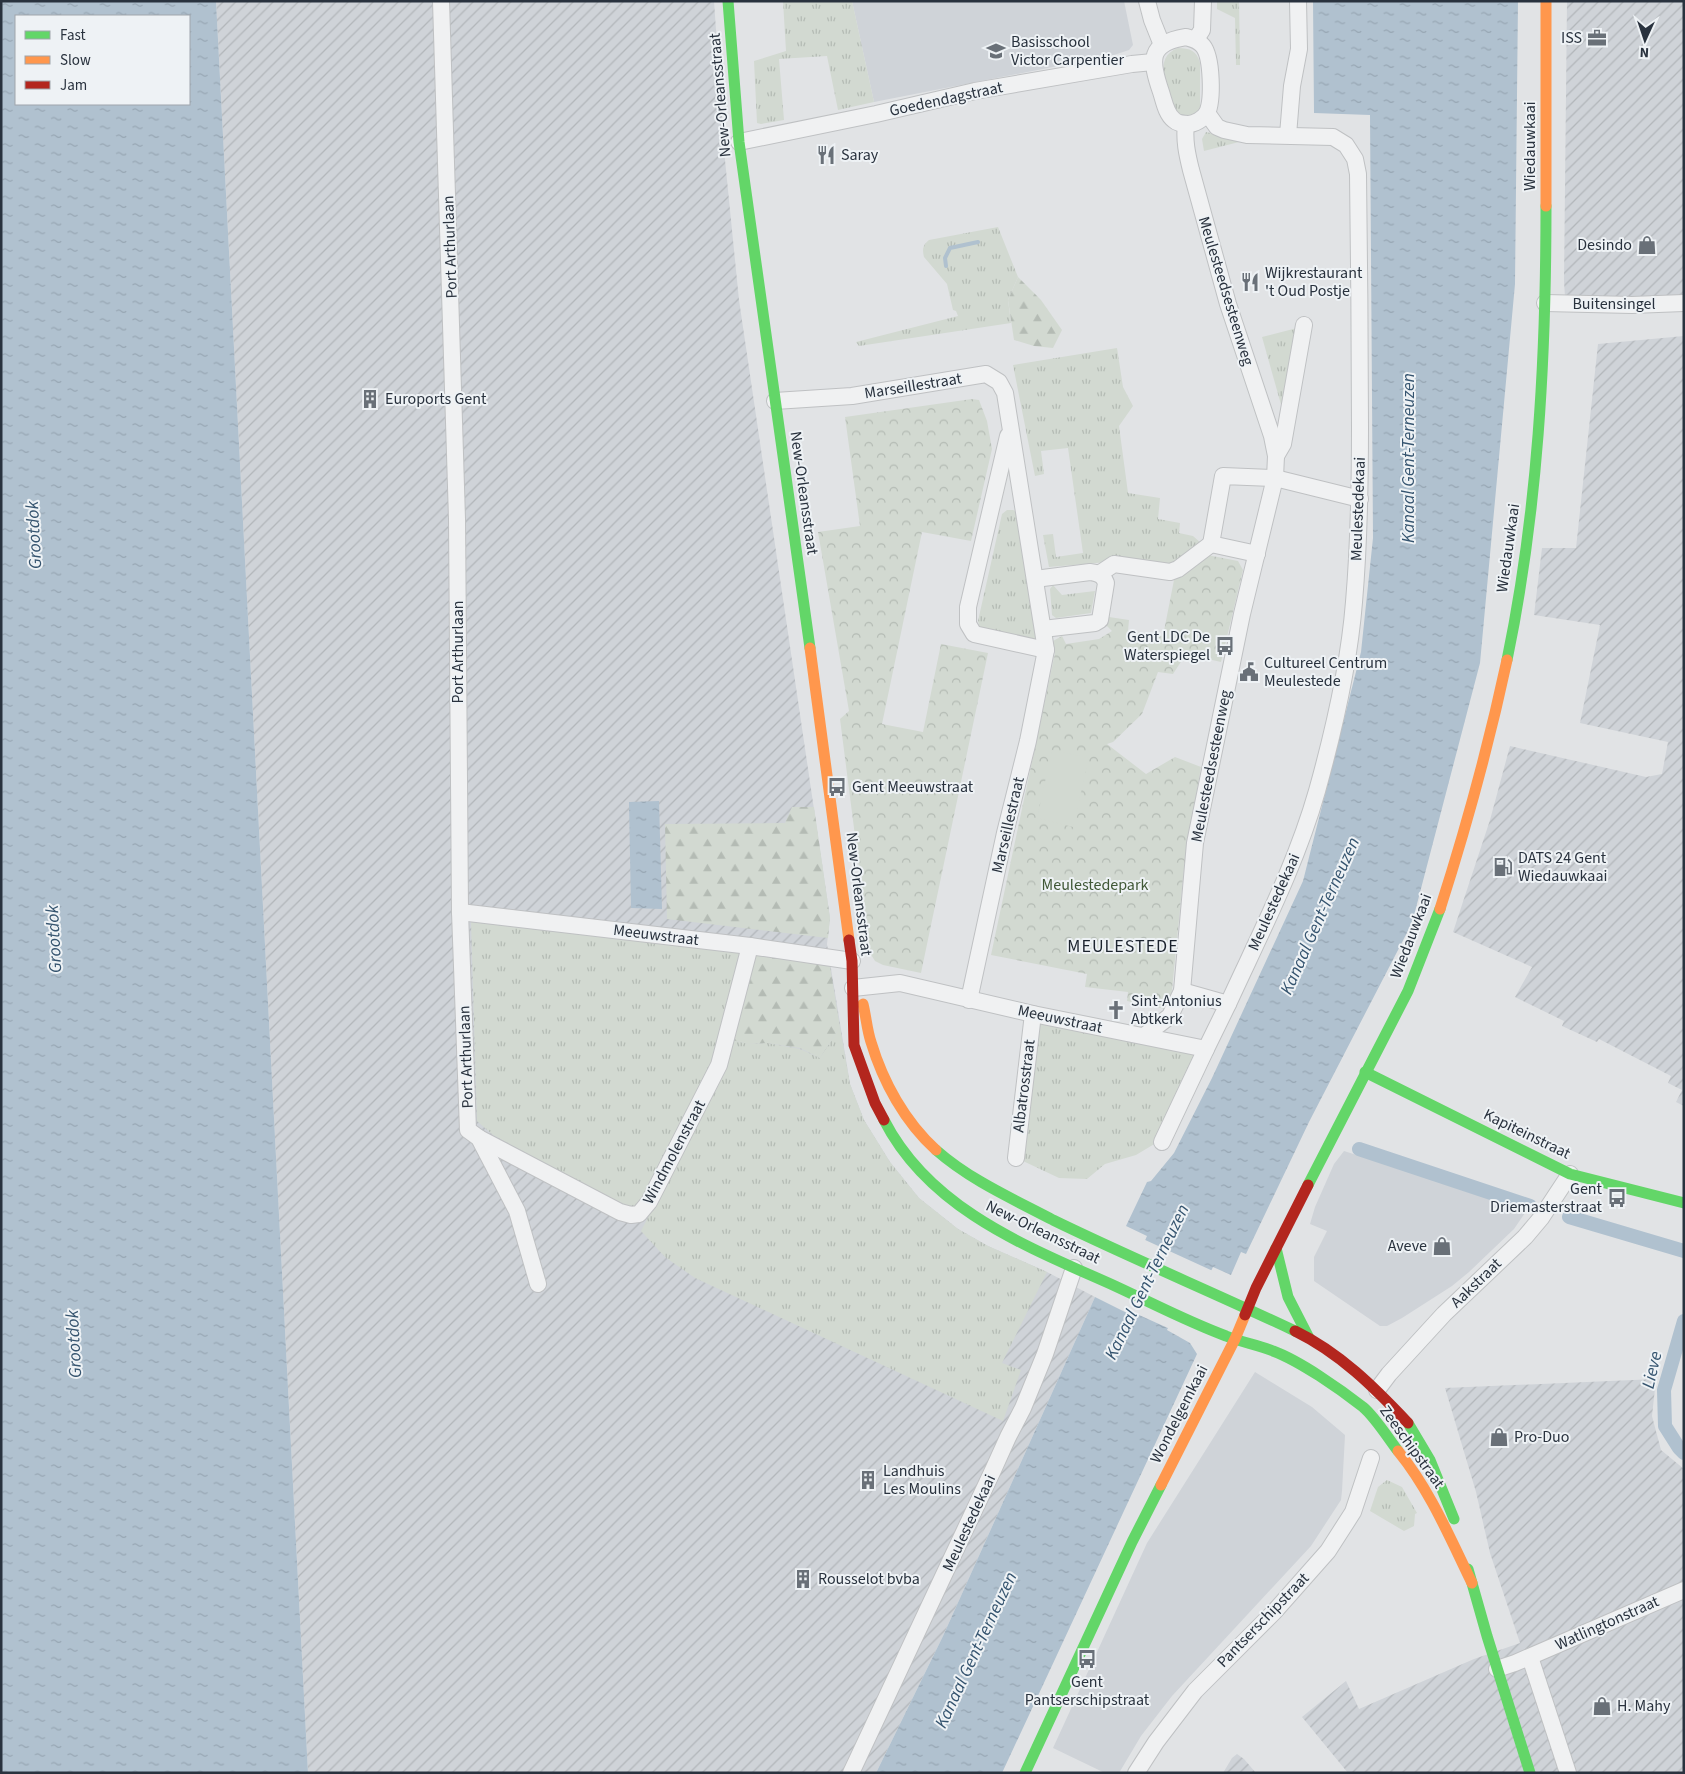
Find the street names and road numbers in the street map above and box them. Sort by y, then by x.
street label: New-Orleansstraat [704,31,736,158]
street label: Goedendagstraat [887,76,1005,122]
street label: Wiedauwkaai [1519,101,1541,191]
street label: Port Arthurlaan [437,195,463,299]
street label: Meulesteedsesteenweg [1193,214,1259,368]
street label: Buitensingel [1572,293,1656,315]
street label: Marseillestraat [863,367,964,405]
street label: New-Orleansstraat [784,430,824,557]
street label: Meulestedekaai [1345,456,1371,562]
street label: Wiedauwkaai [1491,502,1525,594]
street label: Port Arthurlaan [447,600,469,704]
street label: Meulesteedsesteenweg [1185,688,1237,844]
street label: Marseillestraat [986,774,1030,875]
street label: New-Orleansstraat [840,831,878,958]
street label: Meulestedekaai [1243,850,1305,954]
street label: Wiedauwkaai [1385,890,1437,982]
street label: Meeuwstraat [612,919,701,951]
street label: Meeuwstraat [1016,999,1105,1039]
street label: Port Arthurlaan [453,1005,479,1109]
street label: Albatrosstraat [1007,1038,1041,1134]
street label: Windmolenstraat [637,1095,711,1208]
street label: Kapiteinstraat [1480,1103,1575,1165]
street label: New-Orleansstraat [982,1195,1104,1269]
street label: Aakstraat [1446,1253,1507,1313]
street label: Wondelgemkaai [1145,1361,1213,1467]
street label: Zeeschipstraat [1374,1401,1450,1494]
street label: Meulestedekaai [937,1471,1001,1575]
street label: Pantserschipstraat [1212,1567,1315,1672]
street label: Watlingtonstraat [1552,1590,1663,1656]

